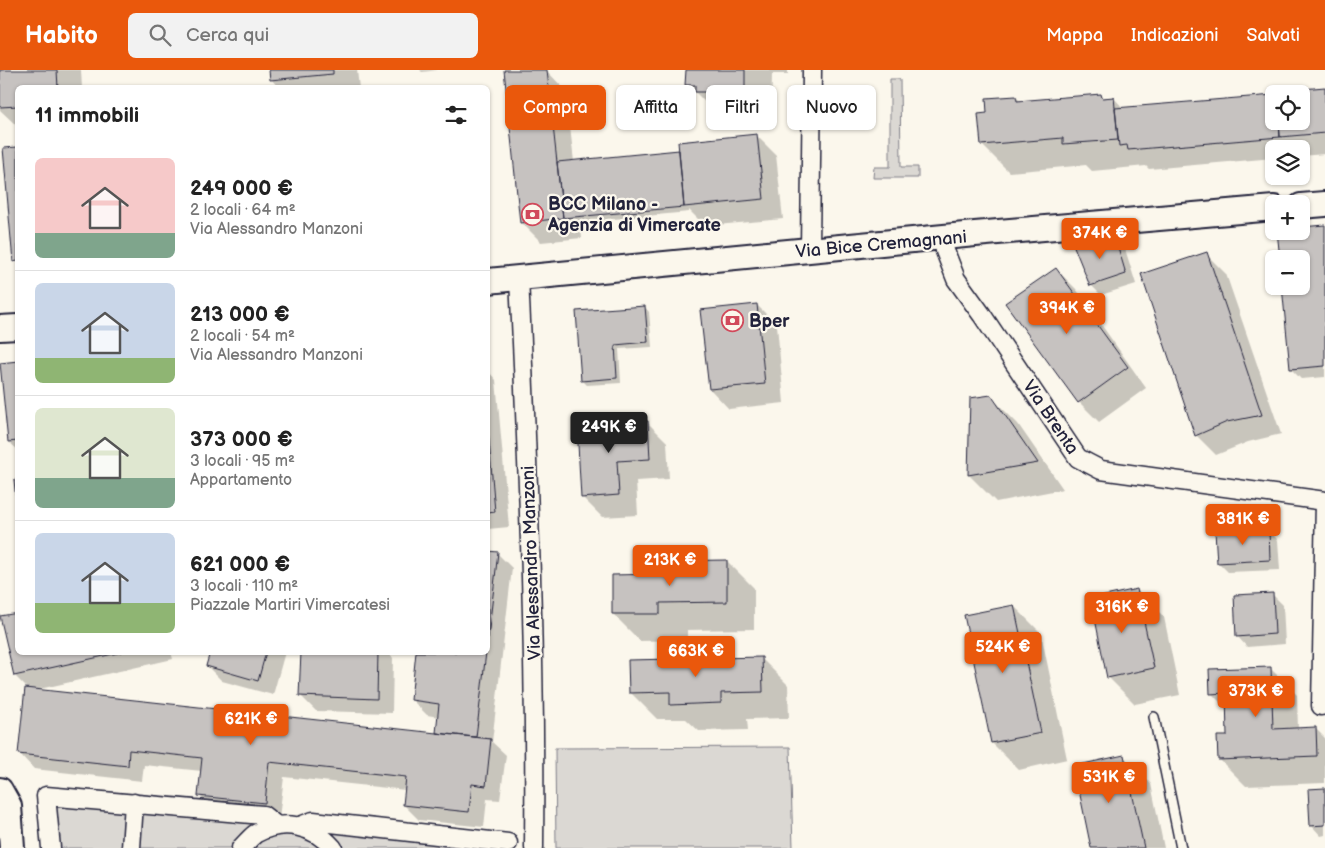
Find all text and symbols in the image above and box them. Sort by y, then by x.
search box [128,13,478,58]
text: Habito [25,21,98,50]
icon: search [146,21,174,49]
text: Cerca qui [186,24,269,47]
text: Mappa [1046,25,1103,46]
text: Indicazioni [1131,25,1219,46]
text: Salvati [1247,25,1300,46]
chip: Compra [505,85,606,130]
chip: Affitta [616,85,696,130]
chip: Filtri [706,85,777,130]
chip: Nuovo [787,85,876,130]
map controls [1265,85,1310,295]
button: locate [1265,85,1310,130]
icon: filters [442,101,470,129]
text: 11 immobili [35,103,139,128]
button: layers [1265,140,1310,185]
text: 249 000 € [190,176,293,201]
icon: home [75,178,135,238]
place label: BCC Milano - Agenzia di Vimercate [547,194,721,236]
button: + [1265,195,1310,240]
text: 2 locali · 64 m² [190,201,296,220]
bank icon: BCC Milano - Agenzia di Vimercate [520,202,544,226]
pin: 374K € [1059,218,1141,260]
text: Via Alessandro Manzoni [190,220,363,239]
text: 374K € [1073,224,1127,243]
street label: Via Bice Cremagnani [795,227,968,262]
button: − [1265,250,1310,295]
pin: 394K € [1026,292,1108,335]
text: 394K € [1039,299,1095,318]
text: 213 000 € [190,302,290,327]
icon: home [75,303,135,363]
bank icon: Bper [721,309,745,333]
place label: Bper [749,311,790,332]
text: 2 locali · 54 m² [190,327,295,346]
text: Via Alessandro Manzoni [190,346,363,365]
street label: Via Brenta [1018,376,1083,458]
pin: 249K € [568,412,650,454]
text: 249K € [581,418,637,437]
text: 373 000 € [190,427,293,452]
icon: home [75,428,135,488]
text: 3 locali · 95 m² [190,452,295,471]
street label: Via Alessandro Manzoni [518,465,545,661]
text: Appartamento [190,471,292,490]
pin: 381K € [1202,504,1284,546]
text: 381K € [1217,510,1269,529]
pin: 213K € [629,544,711,587]
text: 213K € [644,551,696,570]
text: 621 000 € [190,552,290,577]
icon: home [75,553,135,613]
text: 3 locali · 110 m² [190,577,298,596]
pin: 316K € [1081,592,1163,634]
text: Piazzale Martiri Vimercatesi [190,596,390,615]
text: 316K € [1095,598,1149,617]
pin: 524K € [962,632,1044,674]
pin: 663K € [655,636,737,678]
text: 524K € [976,638,1030,657]
text: 663K € [668,642,724,661]
pin: 373K € [1215,676,1297,718]
text: 373K € [1229,682,1283,701]
pin: 621K € [210,704,292,746]
text: 621K € [225,710,277,729]
pin: 531K € [1068,762,1150,804]
text: 531K € [1083,768,1135,787]

